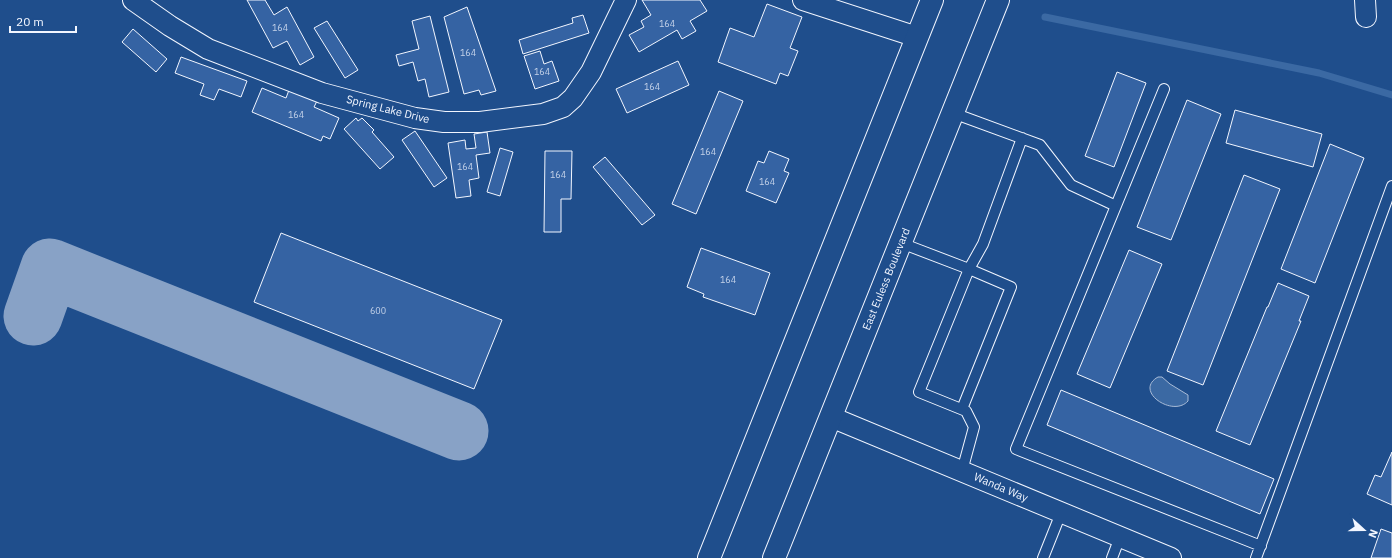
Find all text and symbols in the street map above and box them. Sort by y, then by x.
scale bar [10,8,76,34]
text: 20 m [16,14,44,29]
house number: 164 [659,18,675,29]
house number: 164 [272,22,288,33]
house number: 164 [460,47,476,58]
house number: 164 [534,66,550,77]
house number: 164 [644,81,660,92]
street label: Spring Lake Drive [345,92,431,126]
house number: 164 [288,109,304,120]
house number: 164 [700,146,716,157]
house number: 164 [457,161,473,172]
house number: 164 [550,169,566,180]
house number: 164 [759,176,775,187]
street label: East Euless Boulevard [859,226,913,332]
house number: 164 [720,274,736,285]
house number: 600 [370,305,386,316]
street label: Wanda Way [972,469,1031,505]
north arrow [1344,510,1384,550]
text: N [1365,527,1381,540]

